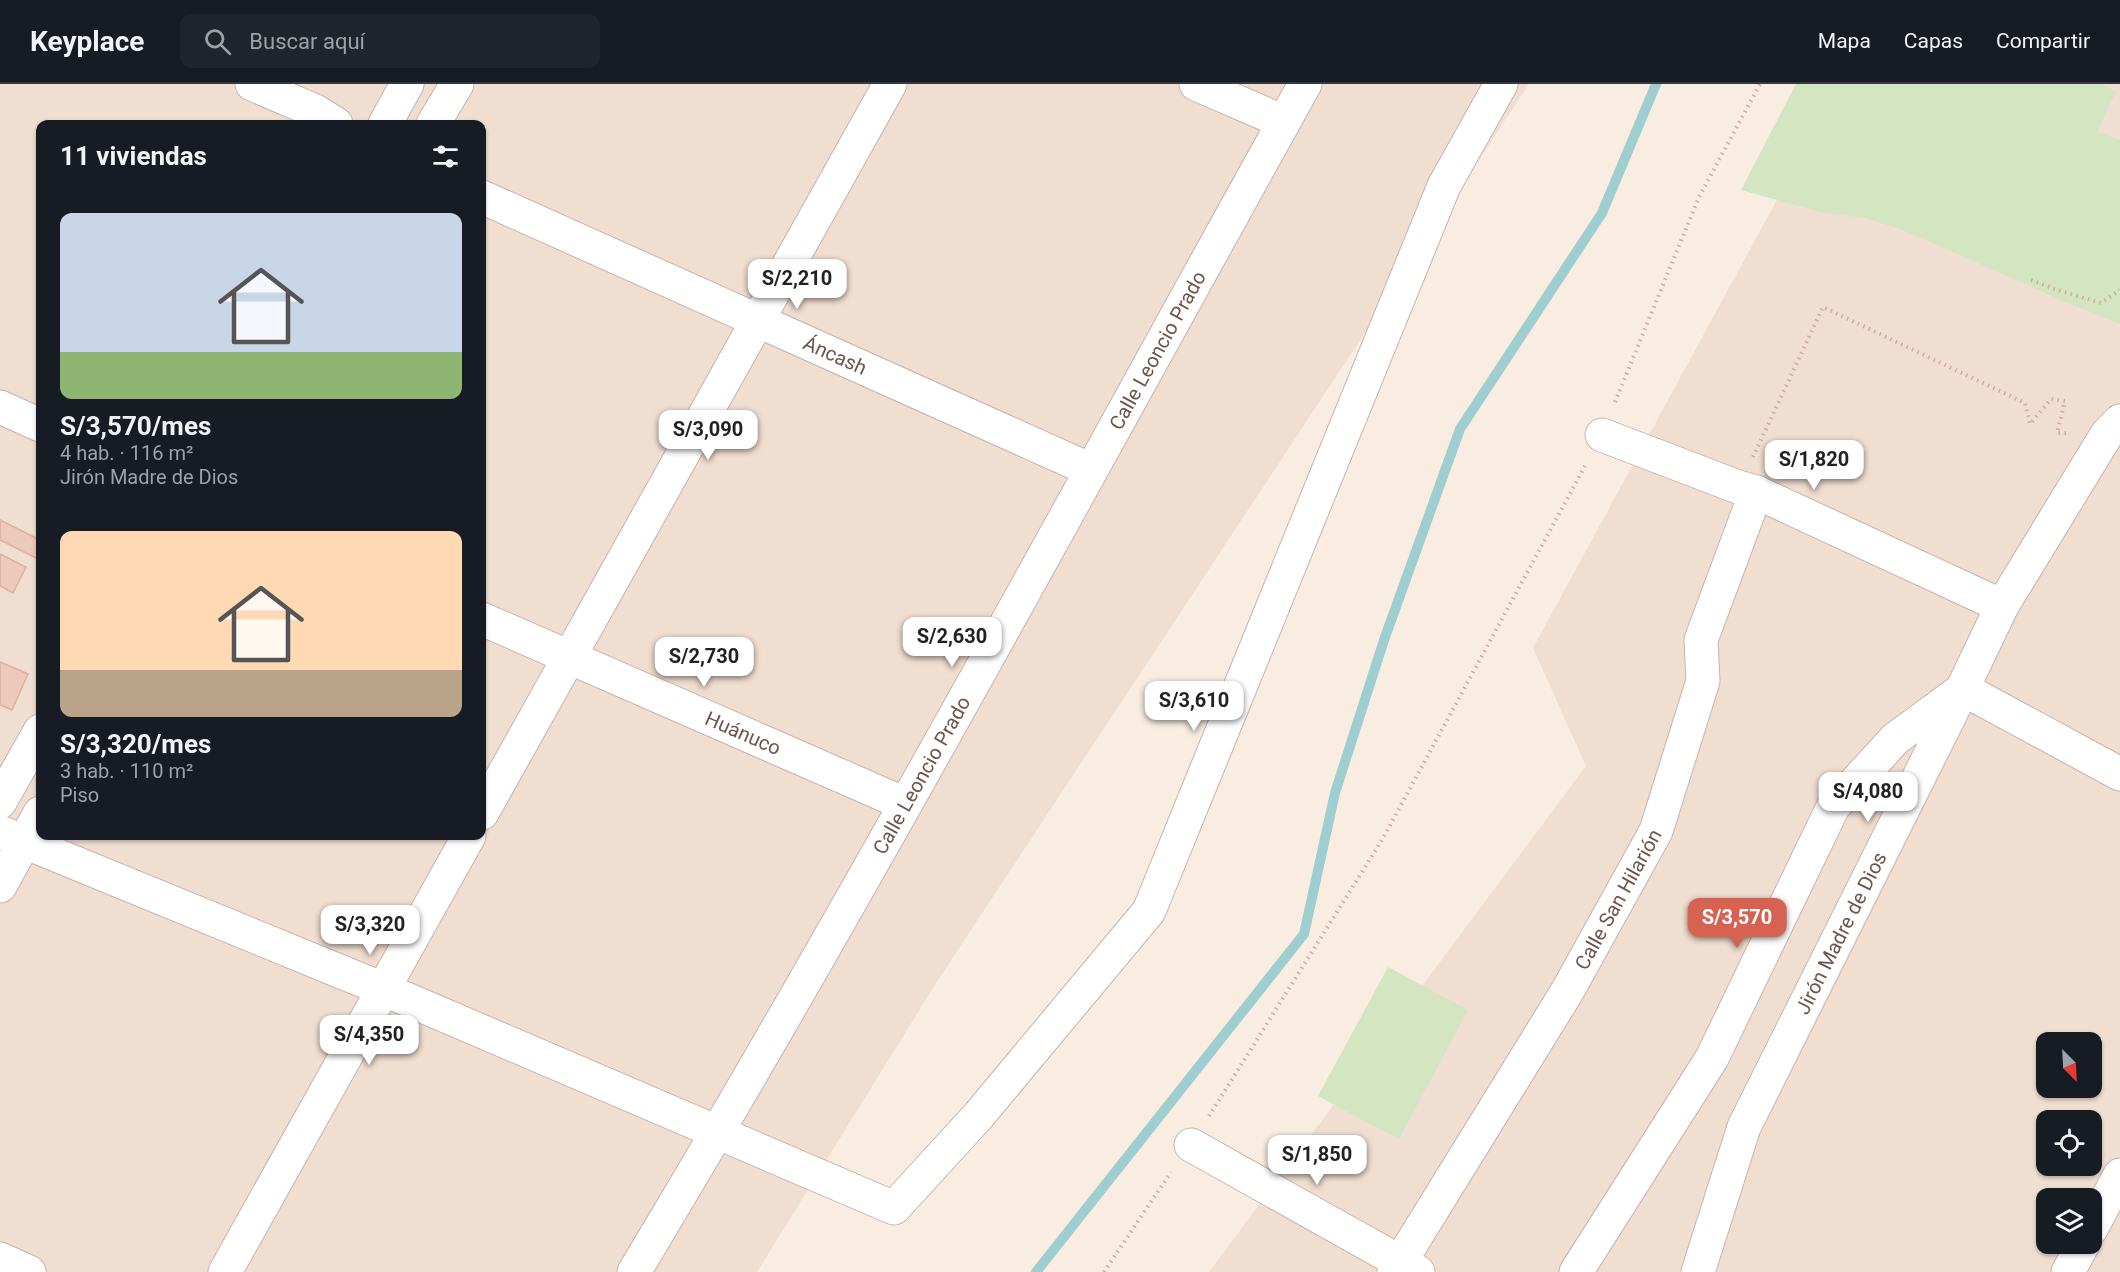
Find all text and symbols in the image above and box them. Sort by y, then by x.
search box [180,14,600,68]
text: Keyplace [30,25,144,58]
icon: search [201,25,234,58]
text: Buscar aquí [249,29,365,54]
text: Mapa [1818,29,1871,53]
text: Capas [1904,29,1963,53]
text: Compartir [1996,29,2090,53]
icon: filters [429,140,462,173]
text: 11 viviendas [60,141,207,171]
icon: home [207,252,315,360]
pin: S/2,210 [742,259,852,310]
text: S/2,210 [762,266,832,290]
street label: Calle Leoncio Prado [1104,267,1211,434]
street label: Áncash [800,331,871,380]
pin: S/3,090 [653,410,763,461]
text: S/3,570/mes [60,411,211,441]
text: S/3,090 [673,417,743,441]
pin: S/1,820 [1759,440,1869,491]
text: 4 hab. · 116 m² [60,441,193,465]
text: S/1,820 [1779,447,1849,471]
text: Jirón Madre de Dios [60,465,238,489]
icon: home [207,570,315,678]
pin: S/2,630 [897,617,1007,668]
text: S/2,630 [917,624,987,648]
pin: S/2,730 [649,637,759,688]
text: S/2,730 [669,644,739,668]
pin: S/3,610 [1139,681,1249,732]
text: S/3,610 [1159,688,1229,712]
street label: Calle Leoncio Prado [868,692,976,859]
street label: Huánuco [702,706,785,760]
text: S/3,320/mes [60,729,211,759]
text: 3 hab. · 110 m² [60,759,193,783]
pin: S/4,080 [1813,772,1923,823]
text: S/4,080 [1833,779,1903,803]
text: Piso [60,783,99,807]
street label: Calle San Hilarión [1570,825,1667,974]
street label: Jirón Madre de Dios [1790,848,1892,1018]
pin: S/3,570 [1682,898,1792,949]
pin: S/3,320 [315,905,425,956]
text: S/3,570 [1702,905,1772,929]
text: S/3,320 [335,912,405,936]
pin: S/4,350 [314,1015,424,1066]
text: S/4,350 [334,1022,404,1046]
north arrow [2036,1032,2102,1098]
map controls [2036,1032,2102,1254]
button: locate [2036,1110,2102,1176]
pin: S/1,850 [1262,1135,1372,1186]
text: S/1,850 [1282,1142,1352,1166]
button: layers [2036,1188,2102,1254]

